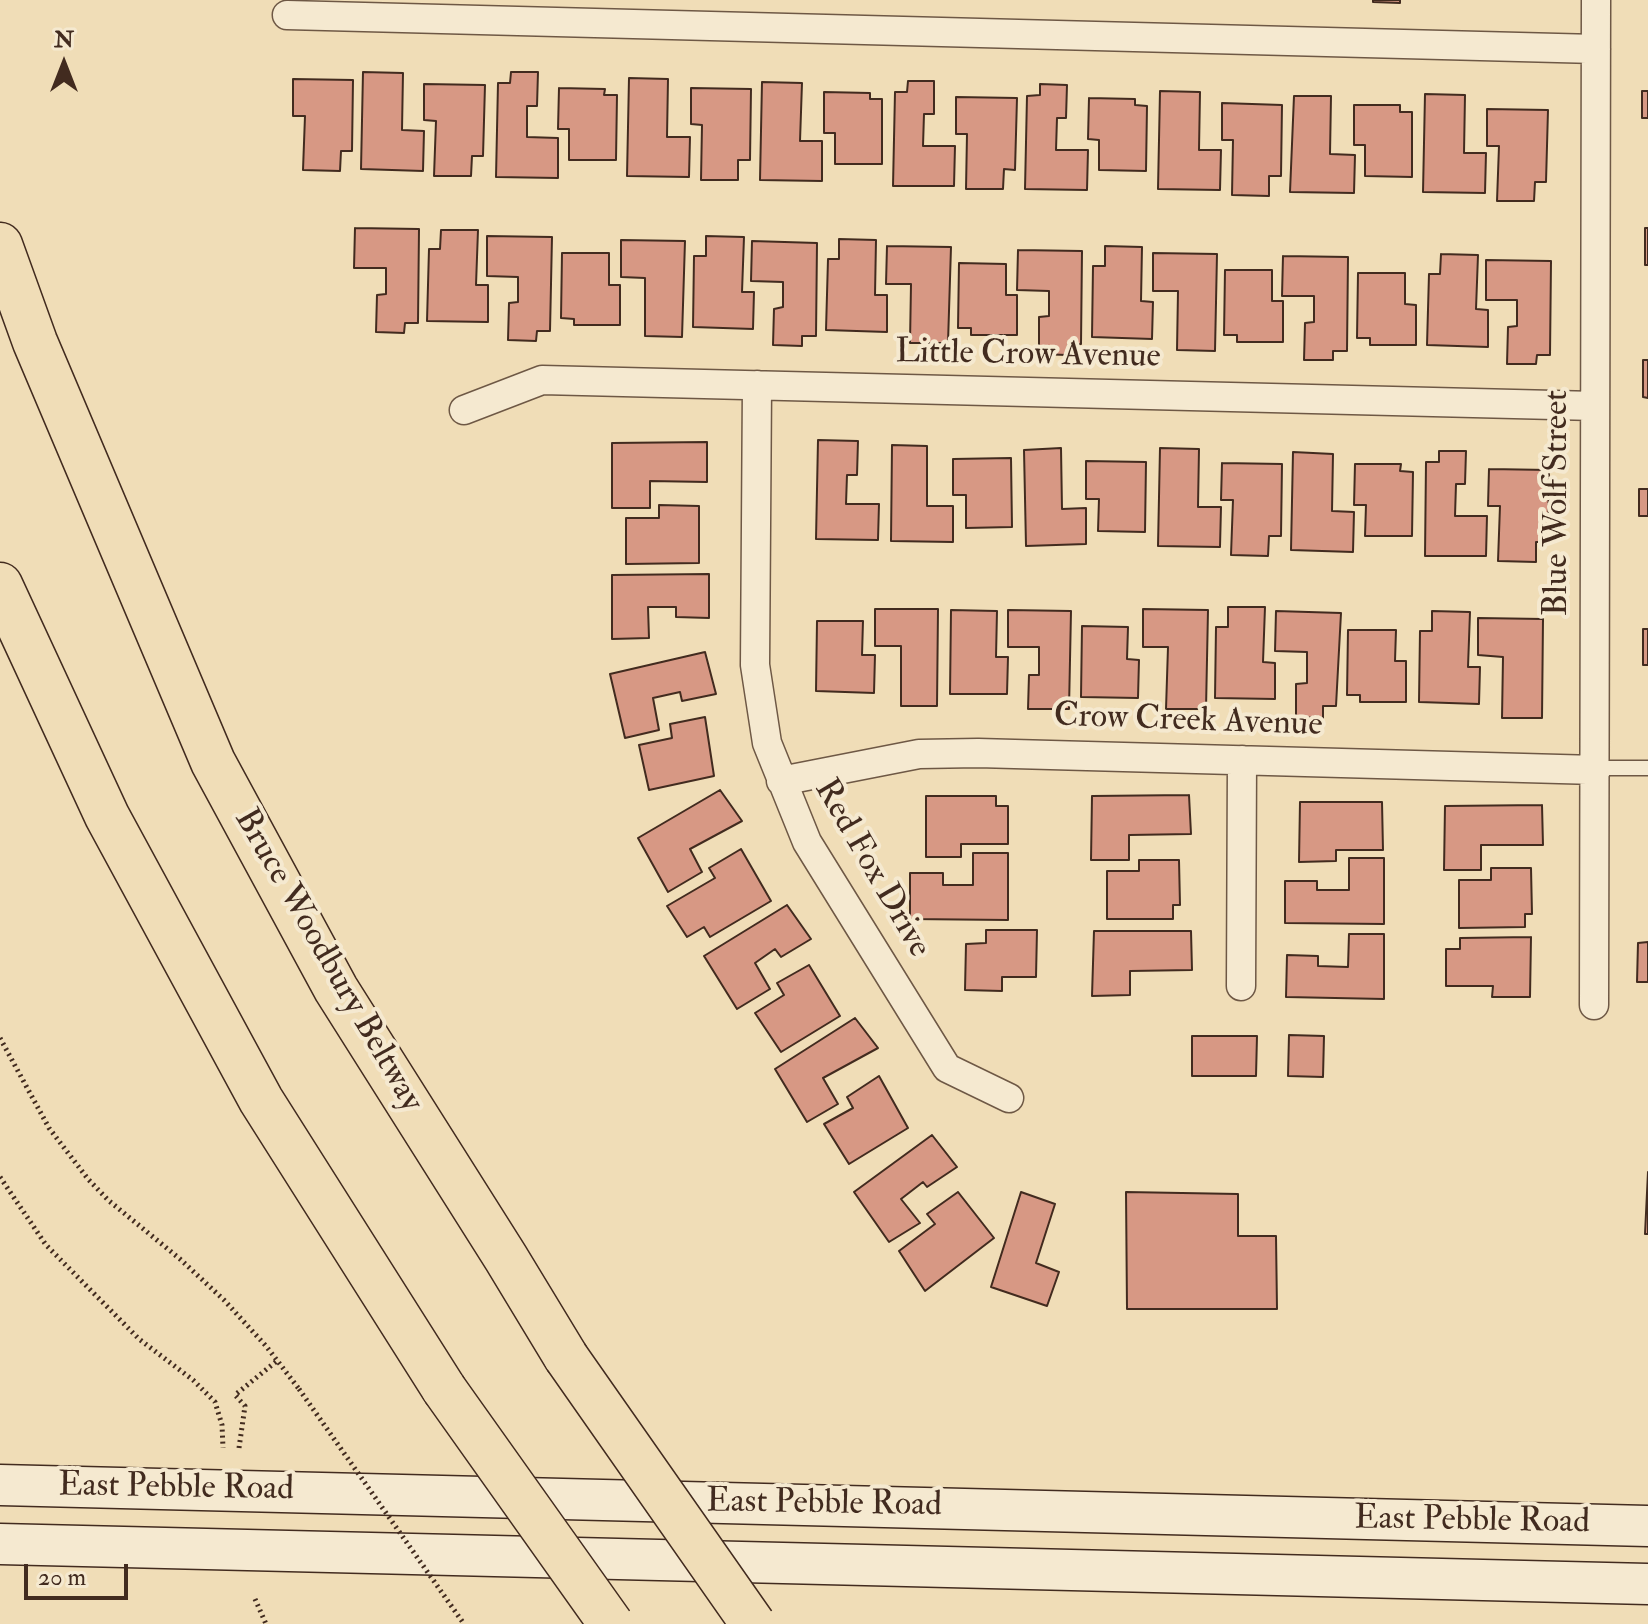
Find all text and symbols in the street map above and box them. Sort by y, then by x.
north arrow [24,24,104,104]
text: N [54,26,74,54]
street label: Little Crow Avenue [895,333,1161,379]
street label: Blue Wolf Street [1539,390,1579,616]
street label: Crow Creek Avenue [1053,697,1323,747]
street label: Red Fox Drive [804,773,938,965]
street label: Bruce Woodbury Beltway [224,802,430,1120]
street label: East Pebble Road [58,1467,294,1511]
street label: East Pebble Road [706,1483,942,1527]
street label: East Pebble Road [1354,1500,1590,1544]
scale bar [28,1548,132,1598]
text: 20 m [38,1562,86,1593]

